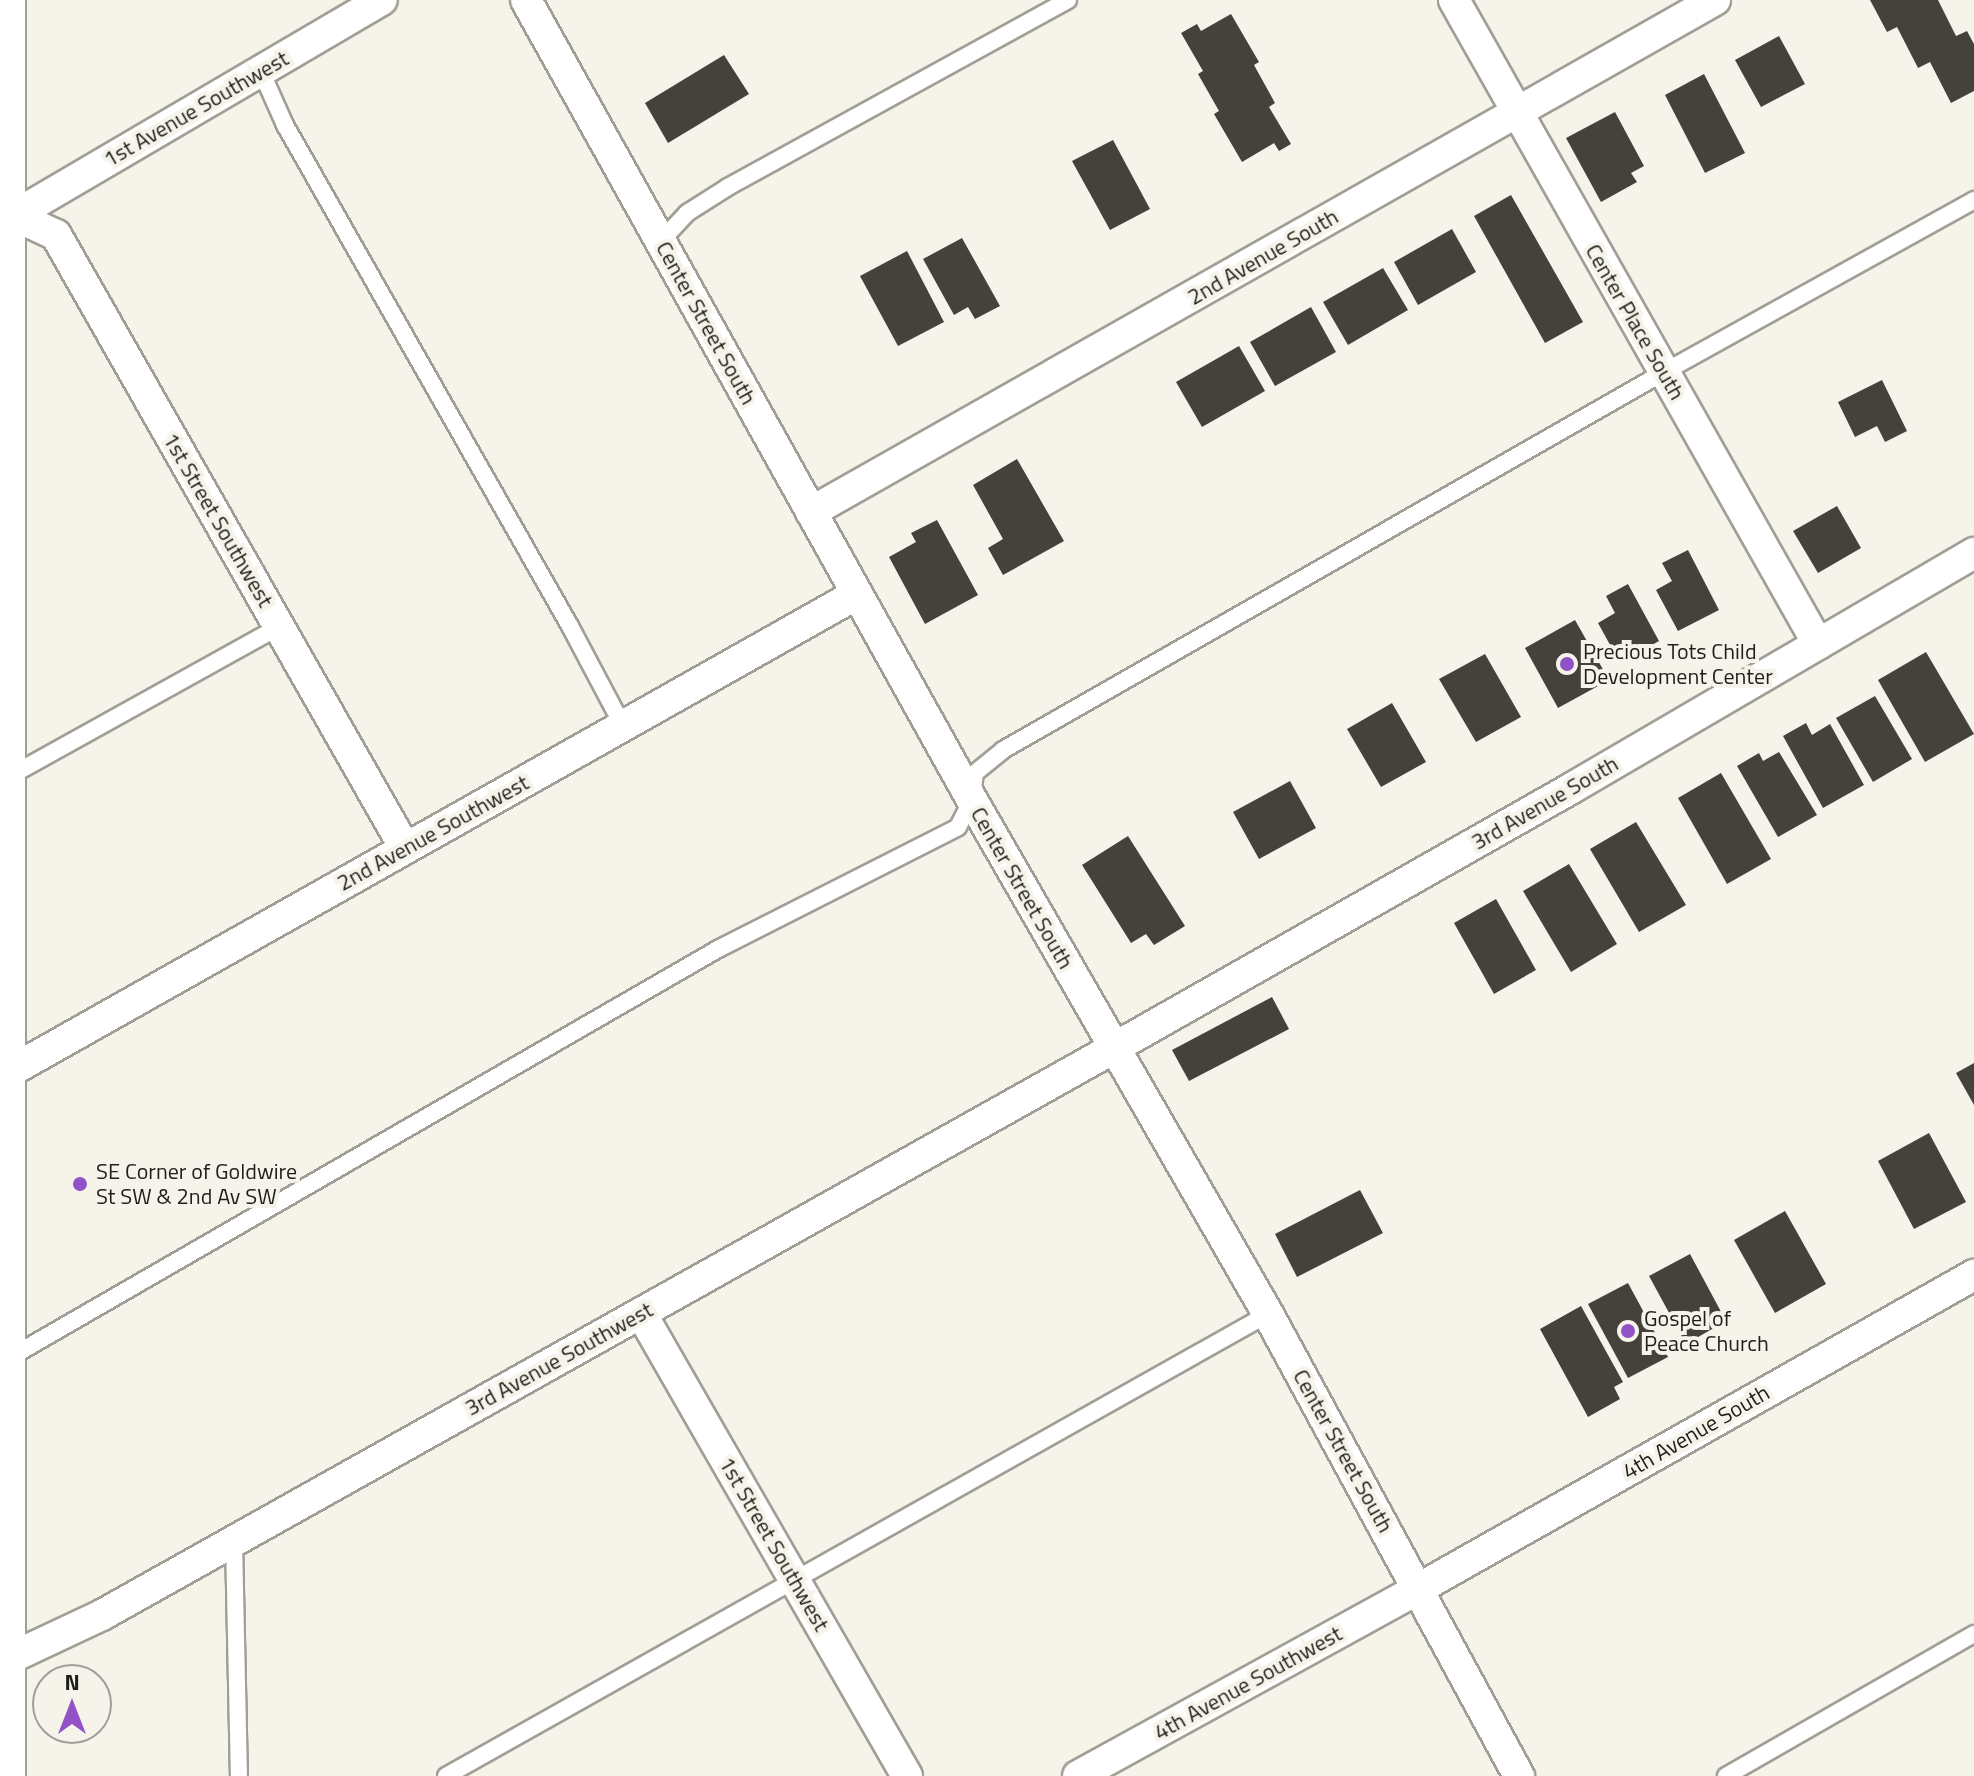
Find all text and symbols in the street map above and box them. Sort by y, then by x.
street label: 1st Avenue Southwest [99,45,293,173]
street label: 2nd Avenue South [1183,203,1343,311]
street label: Center Street South [650,237,762,409]
street label: Center Place South [1580,240,1690,404]
street label: 1st Street Southwest [157,428,279,612]
place label: Precious Tots Child Development Center [1583,638,1773,690]
marker: Precious Tots Child Development Center [1558,655,1576,673]
street label: 3rd Avenue South [1467,750,1623,856]
street label: 2nd Avenue Southwest [333,769,533,897]
street label: Center Street South [965,803,1079,973]
place label: SE Corner of Goldwire St SW & 2nd Av SW [96,1158,297,1210]
marker: SE Corner of Goldwire St SW & 2nd Av SW [71,1175,89,1193]
street label: 3rd Avenue Southwest [461,1297,657,1421]
place label: Gospel of Peace Church [1644,1305,1769,1356]
marker: Gospel of Peace Church [1619,1322,1637,1340]
street label: Center Street South [1287,1365,1399,1537]
street label: 4th Avenue South [1618,1379,1774,1485]
street label: 1st Street Southwest [713,1452,835,1636]
street label: 4th Avenue Southwest [1149,1620,1347,1746]
north arrow [32,1664,112,1744]
text: N [64,1665,80,1699]

